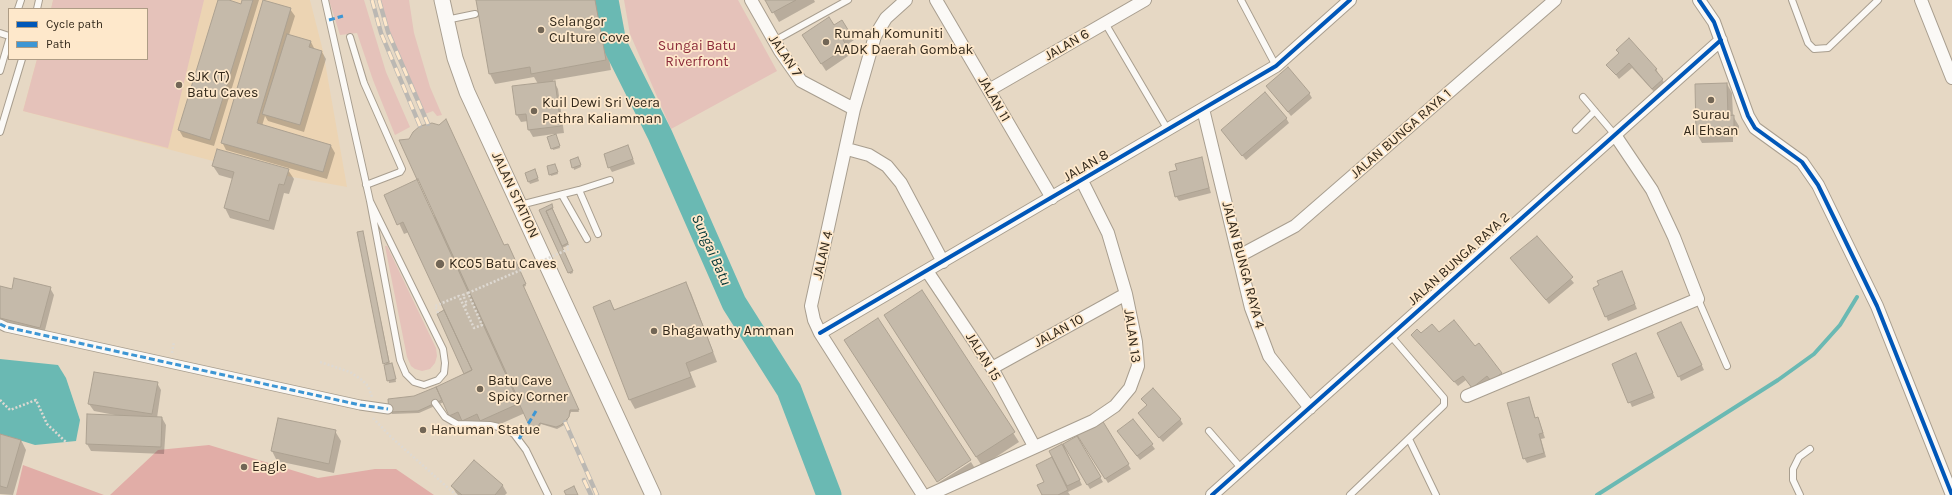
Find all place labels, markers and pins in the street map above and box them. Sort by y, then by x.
place label: Selangor Culture Cove [549,14,630,46]
marker: Selangor Culture Cove [536,25,546,35]
place label: Rumah Komuniti AADK Daerah Gombak [834,26,973,58]
marker: Rumah Komuniti AADK Daerah Gombak [821,37,831,47]
place label: SJK (T) Batu Caves [187,69,258,102]
marker: SJK (T) Batu Caves [174,80,184,90]
place label: Kuil Dewi Sri Veera Pathra Kaliamman [542,95,662,128]
marker: Surau Al Ehsan [1706,95,1716,105]
marker: Kuil Dewi Sri Veera Pathra Kaliamman [529,106,539,116]
place label: Surau Al Ehsan [1683,107,1739,140]
place label: KC05 Batu Caves [449,256,557,272]
marker: KC05 Batu Caves [434,258,446,270]
place label: Bhagawathy Amman [662,323,794,339]
marker: Bhagawathy Amman [649,326,659,336]
place label: Batu Cave Spicy Corner [488,373,568,406]
marker: Batu Cave Spicy Corner [475,384,485,394]
place label: Hanuman Statue [431,422,540,438]
marker: Hanuman Statue [418,425,428,435]
place label: Eagle [252,459,287,475]
marker: Eagle [239,462,249,472]

